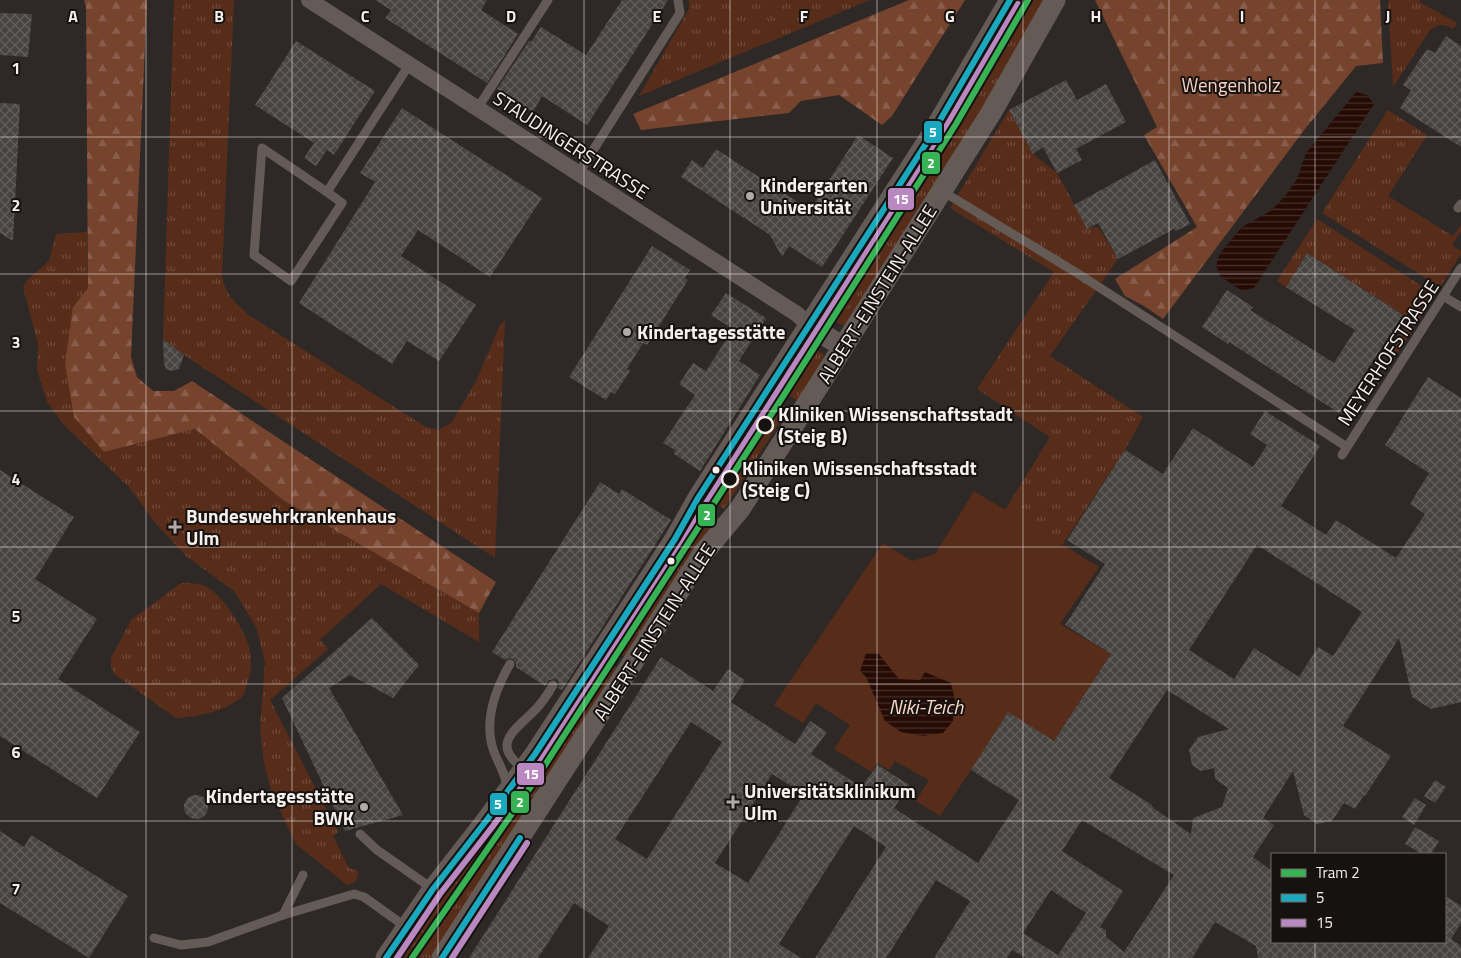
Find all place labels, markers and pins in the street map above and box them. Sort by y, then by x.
place label: Kindergarten Universität [760,170,868,221]
marker: Kindergarten Universität [744,190,756,202]
place label: Kindertagesstätte [637,317,786,346]
marker: Kindertagesstätte [621,326,633,338]
place label: Kliniken Wissenschaftsstadt (Steig B) [778,399,1013,450]
marker: Kliniken Wissenschaftsstadt (Steig B) [756,416,774,434]
place label: Kliniken Wissenschaftsstadt (Steig C) [742,453,977,504]
unlabelled marker [711,465,721,475]
marker: Kliniken Wissenschaftsstadt (Steig C) [721,470,739,488]
place label: Bundeswehrkrankenhaus Ulm [186,501,396,552]
marker: Bundeswehrkrankenhaus Ulm [168,520,182,534]
unlabelled marker [666,556,676,566]
place label: Universitätsklinikum Ulm [744,776,916,827]
place label: Kindertagesstätte BWK [206,781,354,832]
marker: Universitätsklinikum Ulm [726,795,740,809]
marker: Kindertagesstätte BWK [358,801,370,813]

